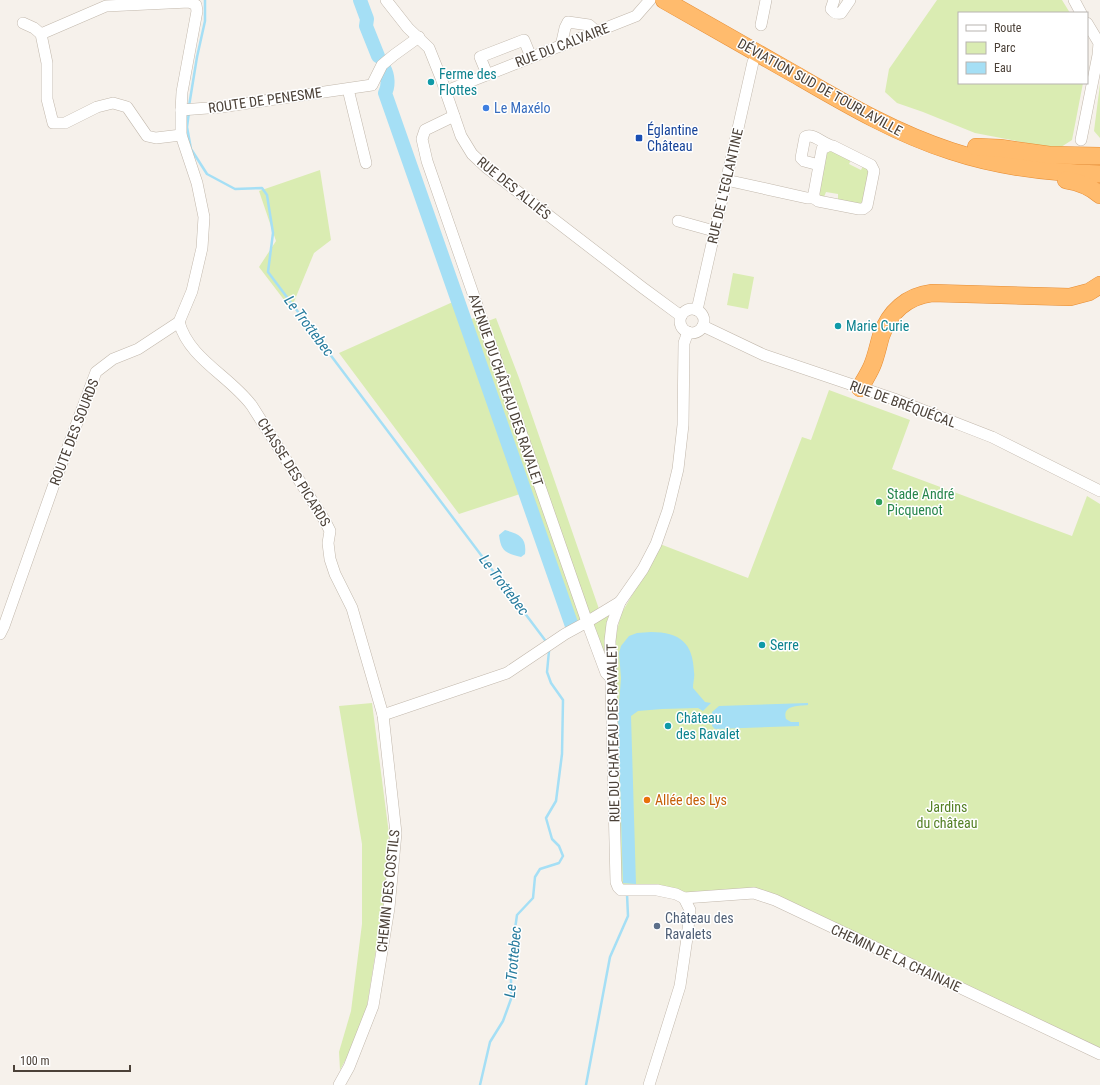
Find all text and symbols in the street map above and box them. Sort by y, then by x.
legend [958,12,1088,84]
street label: RUE DU CALVAIRE [513,20,611,70]
text: Route [994,21,1022,35]
street label: DÉVIATION SUD DE TOURLAVILLE [735,34,906,139]
text: Parc [994,41,1016,55]
text: Eau [994,61,1012,75]
place label: Ferme des Flottes [439,66,497,98]
marker: Ferme des Flottes [426,77,436,87]
street label: ROUTE DE PENESME [207,84,323,116]
place label: Le Maxélo [494,100,551,116]
marker: Le Maxélo [481,103,491,113]
place label: Églantine Château [647,121,699,154]
street label: RUE DE L'EGLANTINE [704,127,746,245]
marker: Églantine Château [634,133,644,143]
street label: RUE DES ALLIÉS [474,153,555,223]
water label: Le Trottebec [280,292,338,360]
street label: AVENUE DU CHÂTEAU DES RAVALET [466,292,547,488]
place label: Marie Curie [846,318,910,334]
marker: Marie Curie [833,321,843,331]
street label: ROUTE DES SOURDS [46,376,102,488]
street label: RUE DE BRÉQUÉCAL [848,376,959,431]
street label: CHASSE DES PICARDS [254,415,334,529]
place label: Stade André Picquenot [887,486,955,518]
marker: Stade André Picquenot [874,497,884,507]
water label: Le Trottebec [475,551,533,619]
place label: Serre [770,637,799,653]
marker: Serre [757,640,767,650]
street label: RUE DU CHATEAU DES RAVALET [603,644,623,822]
place label: Château des Ravalet [676,710,740,742]
marker: Château des Ravalet [663,721,673,731]
place label: Allée des Lys [655,792,727,808]
marker: Allée des Lys [642,795,652,805]
park label: Jardins du château [916,799,978,831]
street label: CHEMIN DES COSTILS [374,829,402,953]
place label: Château des Ravalets [665,910,734,942]
marker: Château des Ravalets [652,921,662,931]
street label: CHEMIN DE LA CHAINAIE [829,921,964,995]
water label: Le Trottebec [501,925,525,998]
scale bar [14,1047,130,1073]
text: 100 m [20,1054,50,1068]

